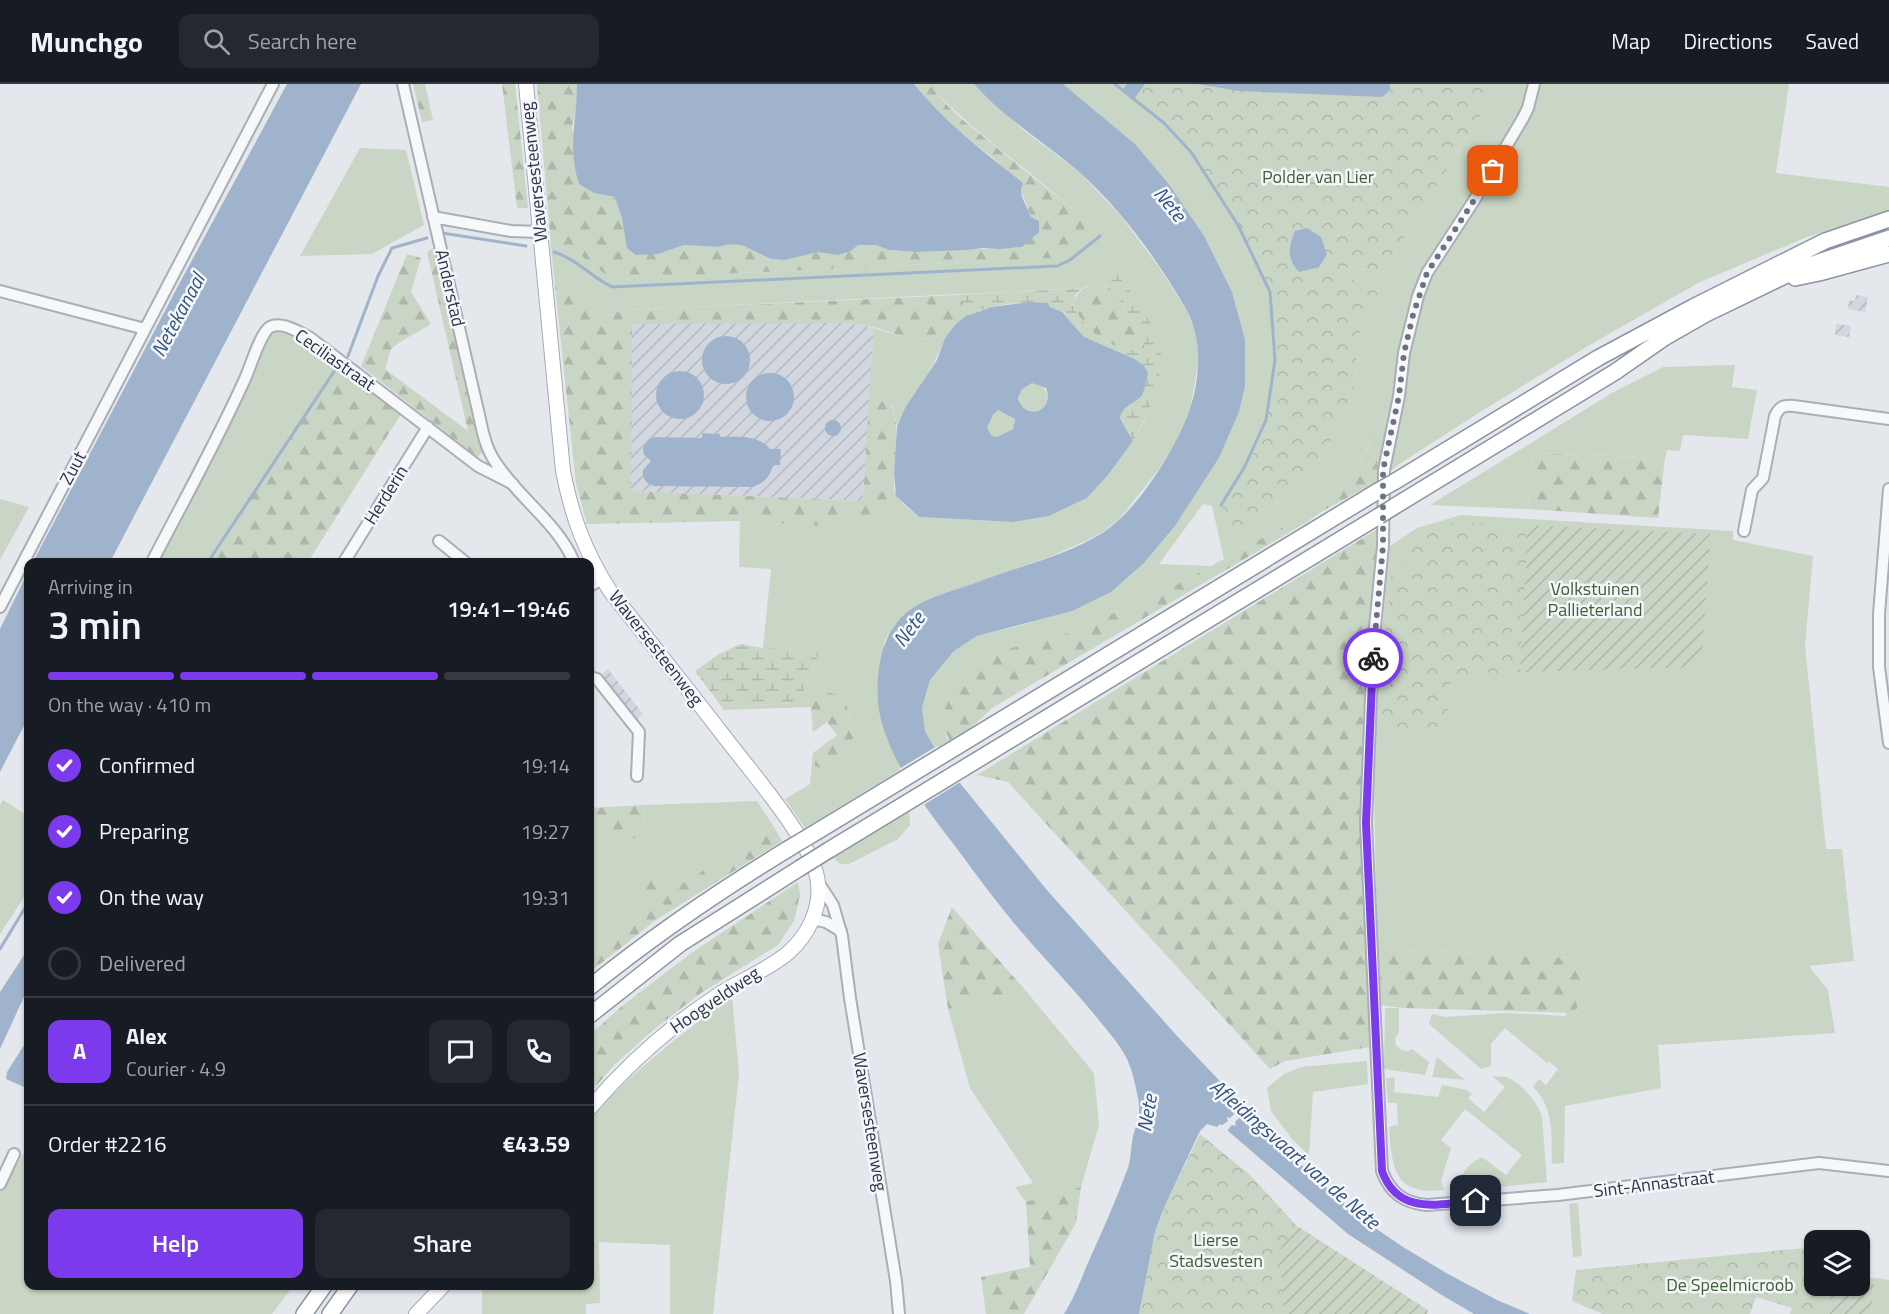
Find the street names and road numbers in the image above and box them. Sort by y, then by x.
street label: Waversesteenweg [513,101,554,243]
street label: Anderstad [429,247,472,329]
street label: Ceciliastraat [289,322,382,398]
street label: Zuut [52,445,93,490]
street label: Herderin [357,460,414,530]
street label: Waversesteenweg [603,584,710,711]
street label: Hoogveldweg [664,959,765,1040]
street label: Waversesteenweg [846,1051,895,1193]
street label: Sint-Annastraat [1592,1163,1716,1204]

